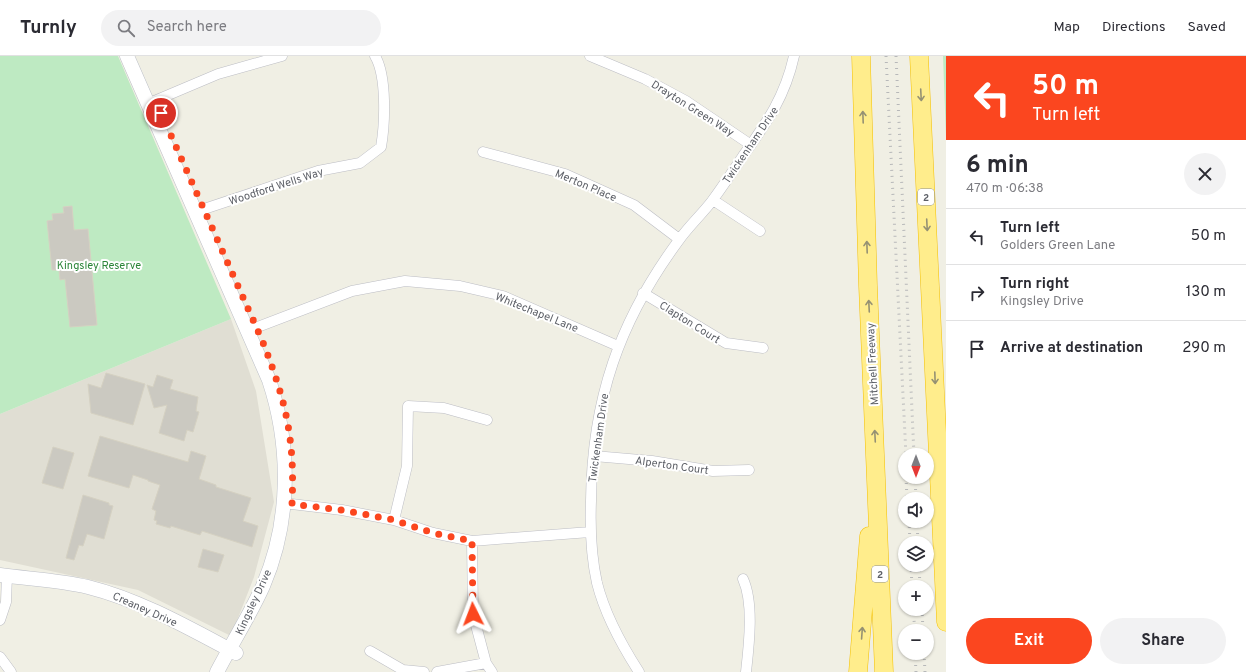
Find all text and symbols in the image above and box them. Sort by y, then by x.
search box [101,10,381,46]
text: Turnly [20,16,77,40]
icon: search [115,17,137,39]
text: Search here [147,18,227,37]
text: Map [1054,19,1080,36]
text: Directions [1102,19,1166,36]
text: Saved [1188,19,1226,36]
text: 50 m [1032,69,1099,105]
icon: left [966,72,1018,124]
street label: Drayton Green Way [648,78,737,140]
one-way arrow [918,88,925,101]
pin [144,96,178,130]
icon: arrive [150,102,172,124]
street label: Twickenham Drive [720,104,782,187]
text: Turn left [1032,104,1100,127]
one-way arrow [859,111,867,124]
text: 6 min [966,151,1029,181]
button: close [1184,153,1226,195]
street label: Woodford Wells Way [227,165,326,209]
street label: Merton Place [553,167,619,205]
text: 470 m · 06:38 [966,181,1044,197]
road number: 2 [918,189,934,205]
one-way arrow [924,218,931,231]
text: Turn left [1000,219,1060,238]
icon: left [966,226,988,248]
text: 50 m [1191,227,1226,246]
text: Golders Green Lane [1000,238,1115,254]
one-way arrow [863,241,871,254]
park label: Kingsley Reserve [57,259,141,273]
text: Turn right [1000,275,1069,294]
icon: right [966,282,988,304]
text: 130 m [1186,283,1226,302]
street label: Whitechapel Lane [493,290,580,336]
text: Kingsley Drive [1000,294,1084,310]
street label: Clapton Court [656,299,722,347]
one-way arrow [866,300,873,313]
street label: Mitchell Freeway [864,322,882,405]
icon: arrive [966,338,988,360]
text: Arrive at destination [1000,339,1143,358]
text: 290 m [1182,339,1226,358]
one-way arrow [931,371,938,384]
street label: Twickenham Drive [586,393,612,484]
one-way arrow [871,430,879,443]
north arrow [898,448,934,484]
map controls [898,448,934,660]
street label: Alperton Court [634,454,710,478]
button: sound [898,492,934,528]
button: layers [898,536,934,572]
road number: 2 [872,566,888,582]
street label: Kingsley Drive [233,567,275,637]
button: + [898,580,934,616]
street label: Creaney Drive [110,589,179,630]
position arrow [452,593,494,635]
button: Exit [966,618,1092,664]
button: Share [1100,618,1226,664]
button: − [898,624,934,660]
one-way arrow [859,627,866,640]

